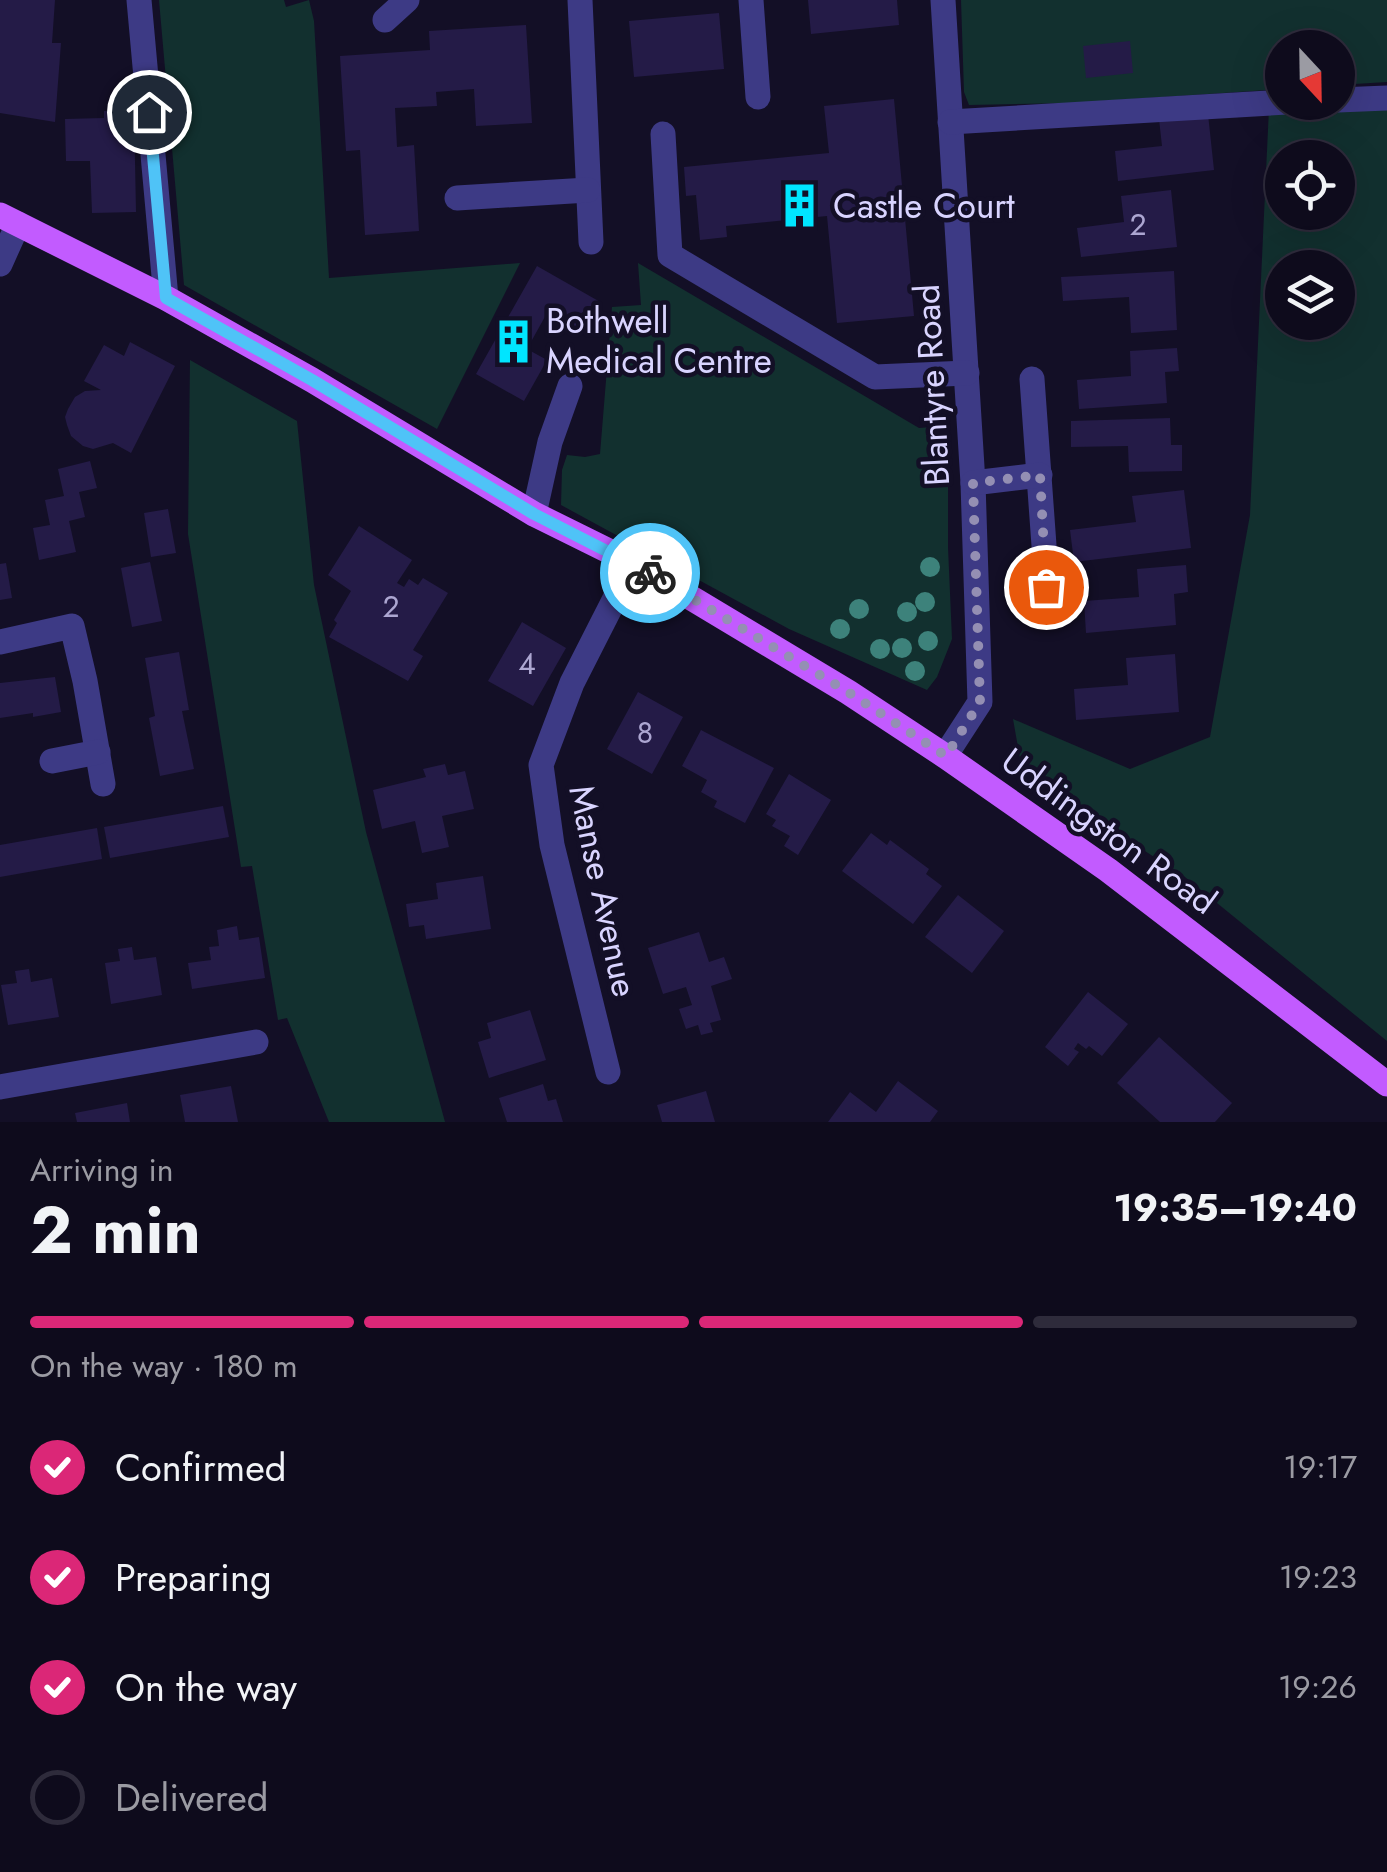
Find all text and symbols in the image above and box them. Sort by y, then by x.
north arrow [1265,30,1355,120]
map controls [1265,30,1355,340]
pin [107,70,192,155]
icon: home [122,85,177,140]
button: locate [1265,140,1355,230]
place label: Castle Court [833,181,1015,231]
building icon: Castle Court [776,182,824,230]
house number: 2 [1129,203,1147,246]
button: layers [1265,250,1355,340]
street label: Blantyre Road [902,283,962,487]
place label: Bothwell Medical Centre [546,296,772,386]
building icon: Bothwell Medical Centre [489,317,537,365]
courier [600,523,700,623]
pin [1004,545,1089,630]
icon: bike [623,546,678,601]
icon: bag [1019,560,1074,615]
house number: 2 [382,585,400,628]
house number: 4 [518,642,536,685]
house number: 8 [637,711,653,754]
street label: Uddingston Road [991,736,1227,926]
street label: Manse Avenue [556,781,650,1001]
text: Arriving in [30,1147,174,1193]
text: 19:35–19:40 [1113,1180,1357,1235]
text: 2 min [30,1183,201,1277]
text: On the way · 180 m [30,1343,298,1389]
icon: check [30,1440,85,1495]
text: Confirmed [115,1440,286,1495]
text: 19:17 [1283,1444,1357,1490]
icon: check [30,1550,85,1605]
text: Preparing [115,1550,272,1605]
text: 19:23 [1279,1554,1357,1600]
icon: check [30,1660,85,1715]
text: On the way [115,1660,297,1715]
text: 19:26 [1278,1664,1357,1710]
text: Delivered [115,1770,268,1825]

